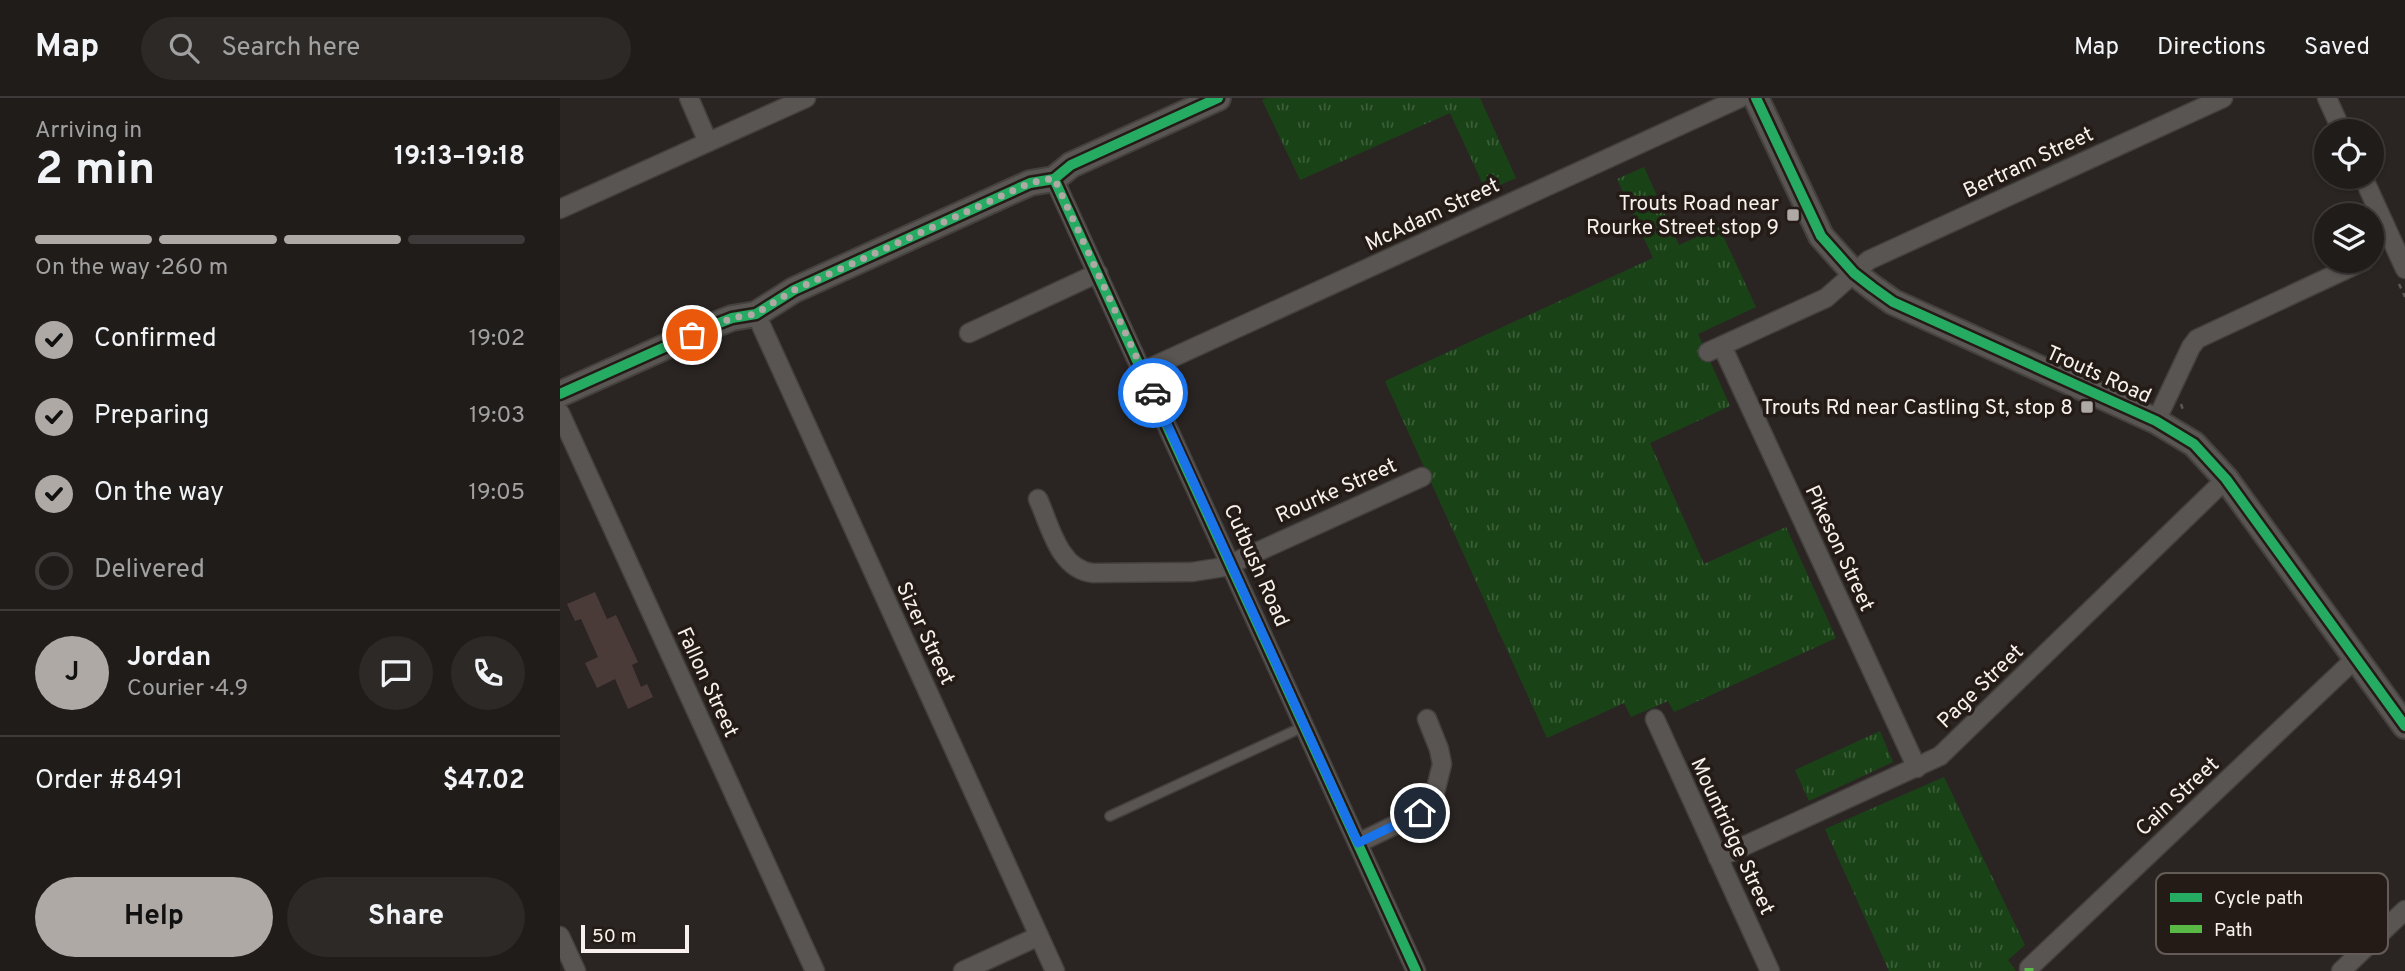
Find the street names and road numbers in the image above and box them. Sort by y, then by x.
street label: Bertram Street [1959,121,2098,205]
street label: McAdam Street [1361,172,1504,258]
street label: Trouts Road [2041,340,2155,411]
street label: Rourke Street [1272,453,1401,530]
street label: Pikeson Street [1798,481,1880,616]
street label: Cutbush Road [1216,500,1295,631]
street label: Sizer Street [889,578,960,690]
street label: Fallon Street [669,623,744,742]
street label: Page Street [1932,639,2030,735]
street label: Cain Street [2131,752,2225,843]
street label: Mountridge Street [1683,754,1780,919]

